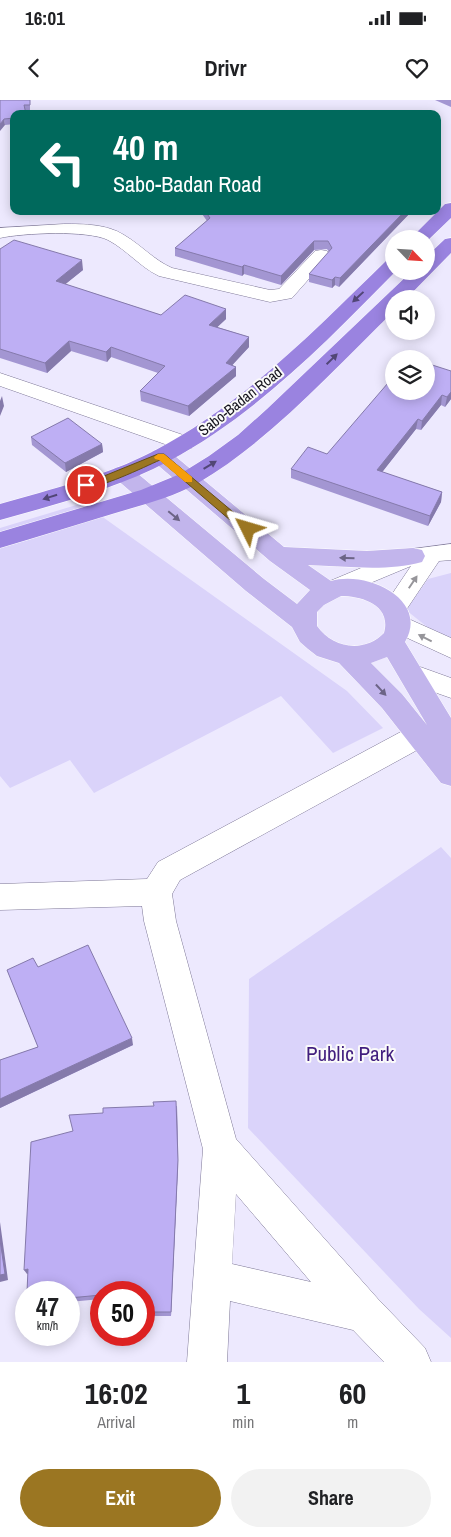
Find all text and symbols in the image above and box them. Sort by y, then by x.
text: 16:01 [25,5,65,31]
text: Drivr [204,53,247,83]
icon: back [20,54,48,82]
icon: heart [403,54,431,82]
text: 40 m [113,124,178,171]
icon: left [30,130,95,195]
text: Sabo-Badan Road [113,169,261,199]
north arrow [385,230,435,280]
map controls [385,230,435,400]
button: sound [385,290,435,340]
one-way arrow [353,291,365,303]
button: layers [385,350,435,400]
one-way arrow [326,353,338,365]
street label: Sabo-Badan Road [194,362,286,440]
one-way arrow [203,461,217,470]
pin [65,464,107,506]
icon: arrive [72,471,100,499]
one-way arrow [43,493,58,501]
position arrow [221,502,273,554]
one-way arrow [167,511,180,522]
one-way arrow [339,554,355,562]
one-way arrow [408,575,418,589]
one-way arrow [417,634,432,642]
one-way arrow [375,683,387,695]
park label: Public Park [306,1039,394,1068]
speed limit sign: 50 [90,1281,155,1346]
text: 47 [36,1290,59,1324]
text: km/h [37,1318,58,1334]
text: 16:02 [85,1373,148,1413]
text: 1 [236,1373,250,1413]
text: 60 [339,1373,366,1413]
text: Arrival [97,1411,135,1433]
text: min [232,1411,254,1433]
text: m [347,1411,358,1433]
button: Exit [20,1469,221,1527]
button: Share [231,1469,431,1527]

